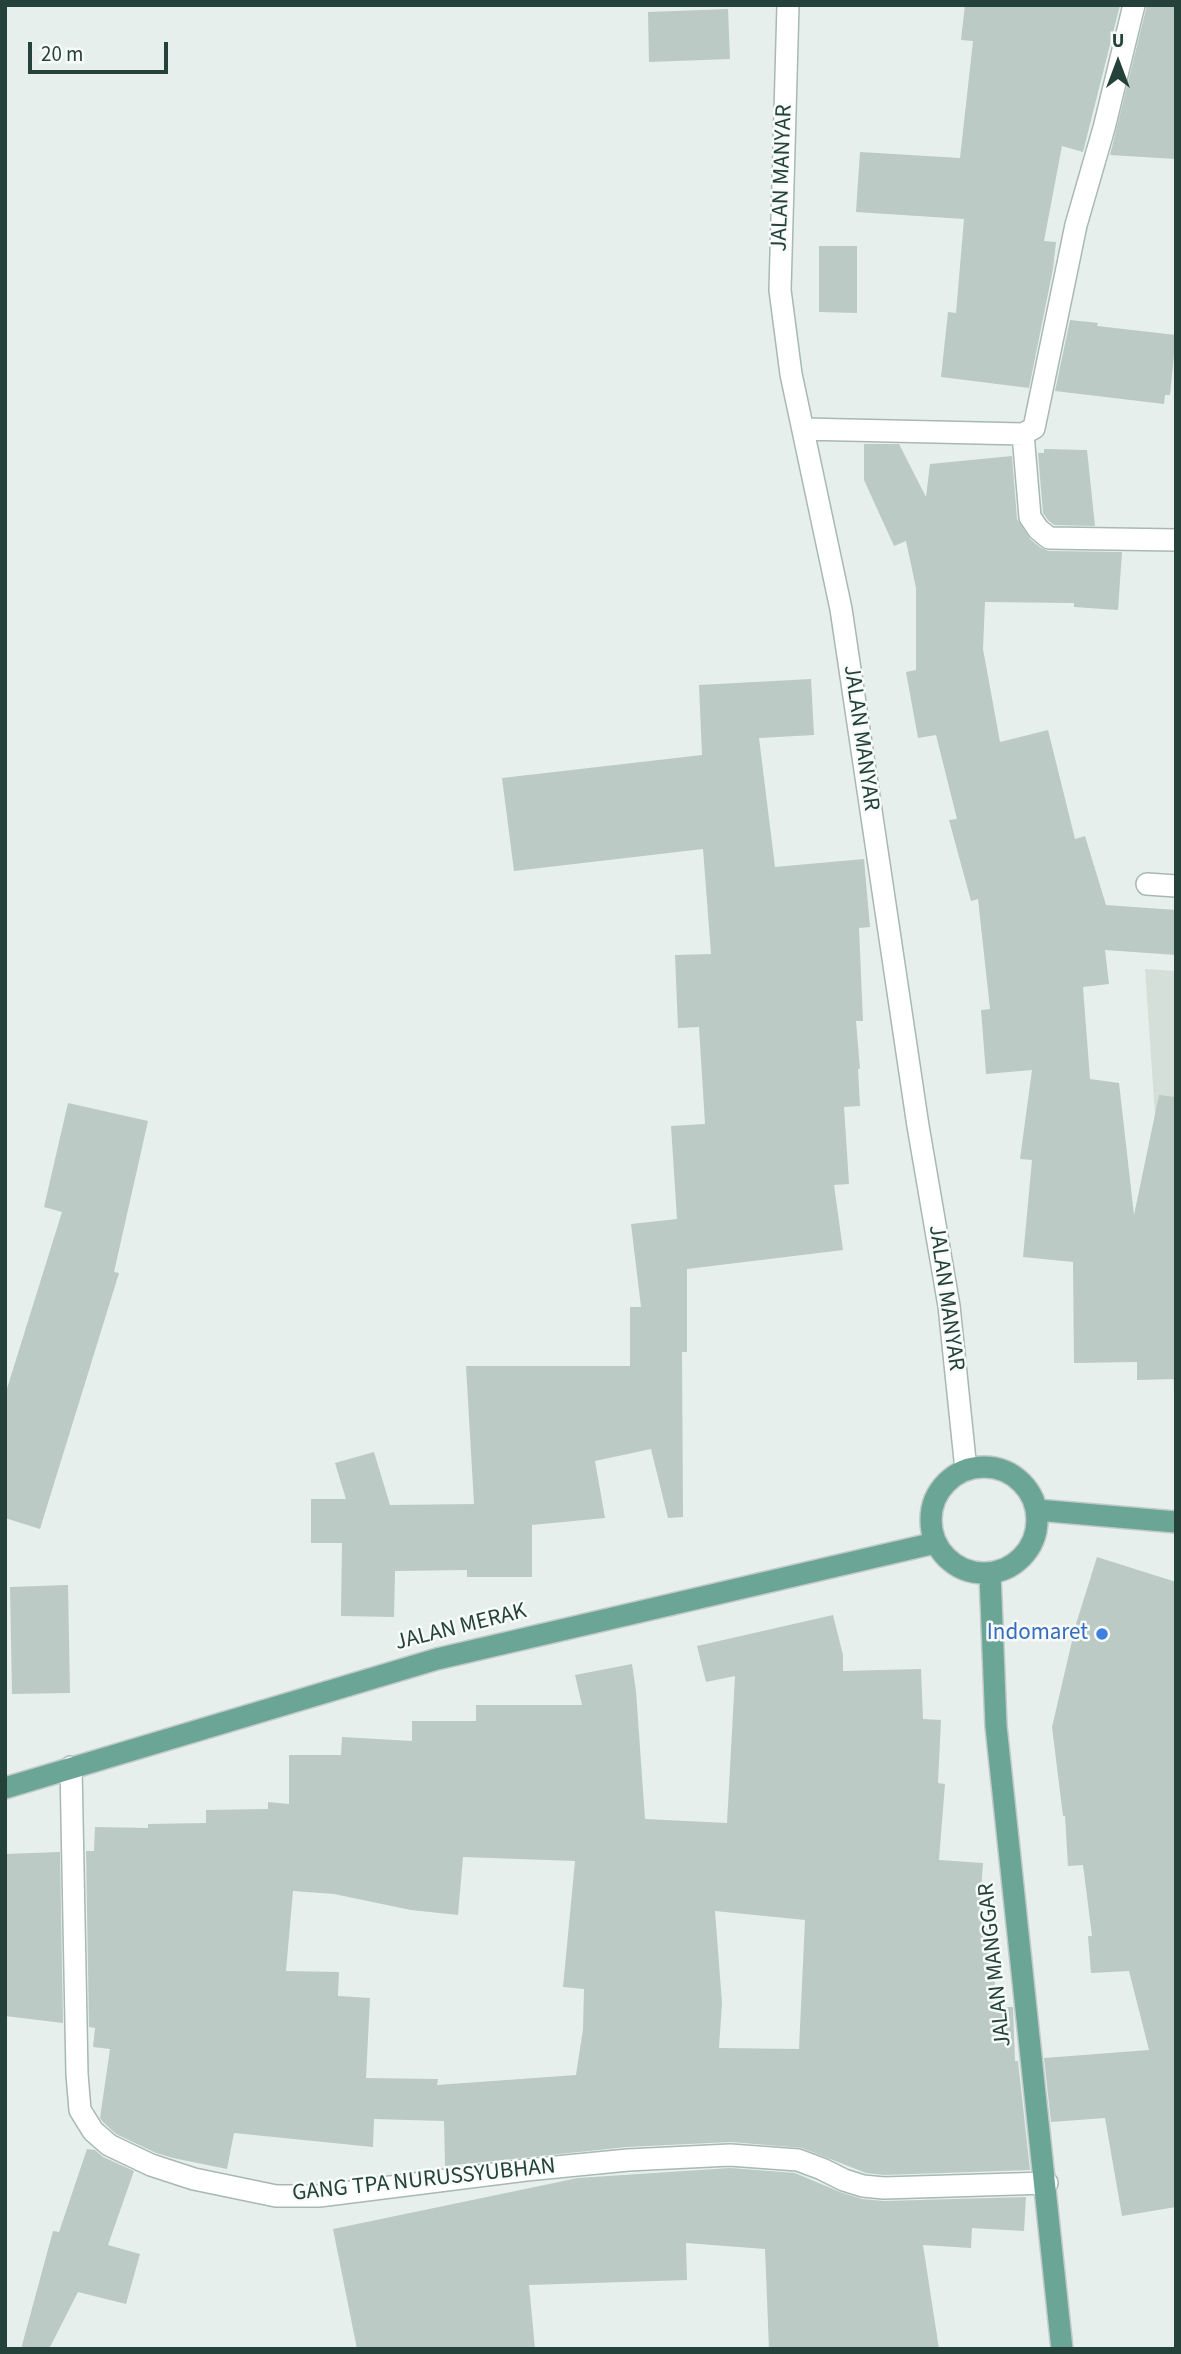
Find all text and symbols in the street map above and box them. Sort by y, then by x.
scale bar [32,28,172,72]
north arrow [1083,28,1153,98]
text: U [1112,28,1124,55]
text: 20 m [41,39,83,69]
street label: JALAN MANYAR [767,104,799,252]
street label: JALAN MANYAR [836,663,884,813]
street label: JALAN MANYAR [921,1223,969,1373]
street label: JALAN MERAK [392,1598,530,1658]
place label: Indomaret [987,1620,1088,1648]
marker: Indomaret [1094,1626,1110,1642]
street label: JALAN MANGGAR [974,1882,1018,2048]
street label: GANG TPA NURUSSYUBHAN [291,2153,557,2209]

